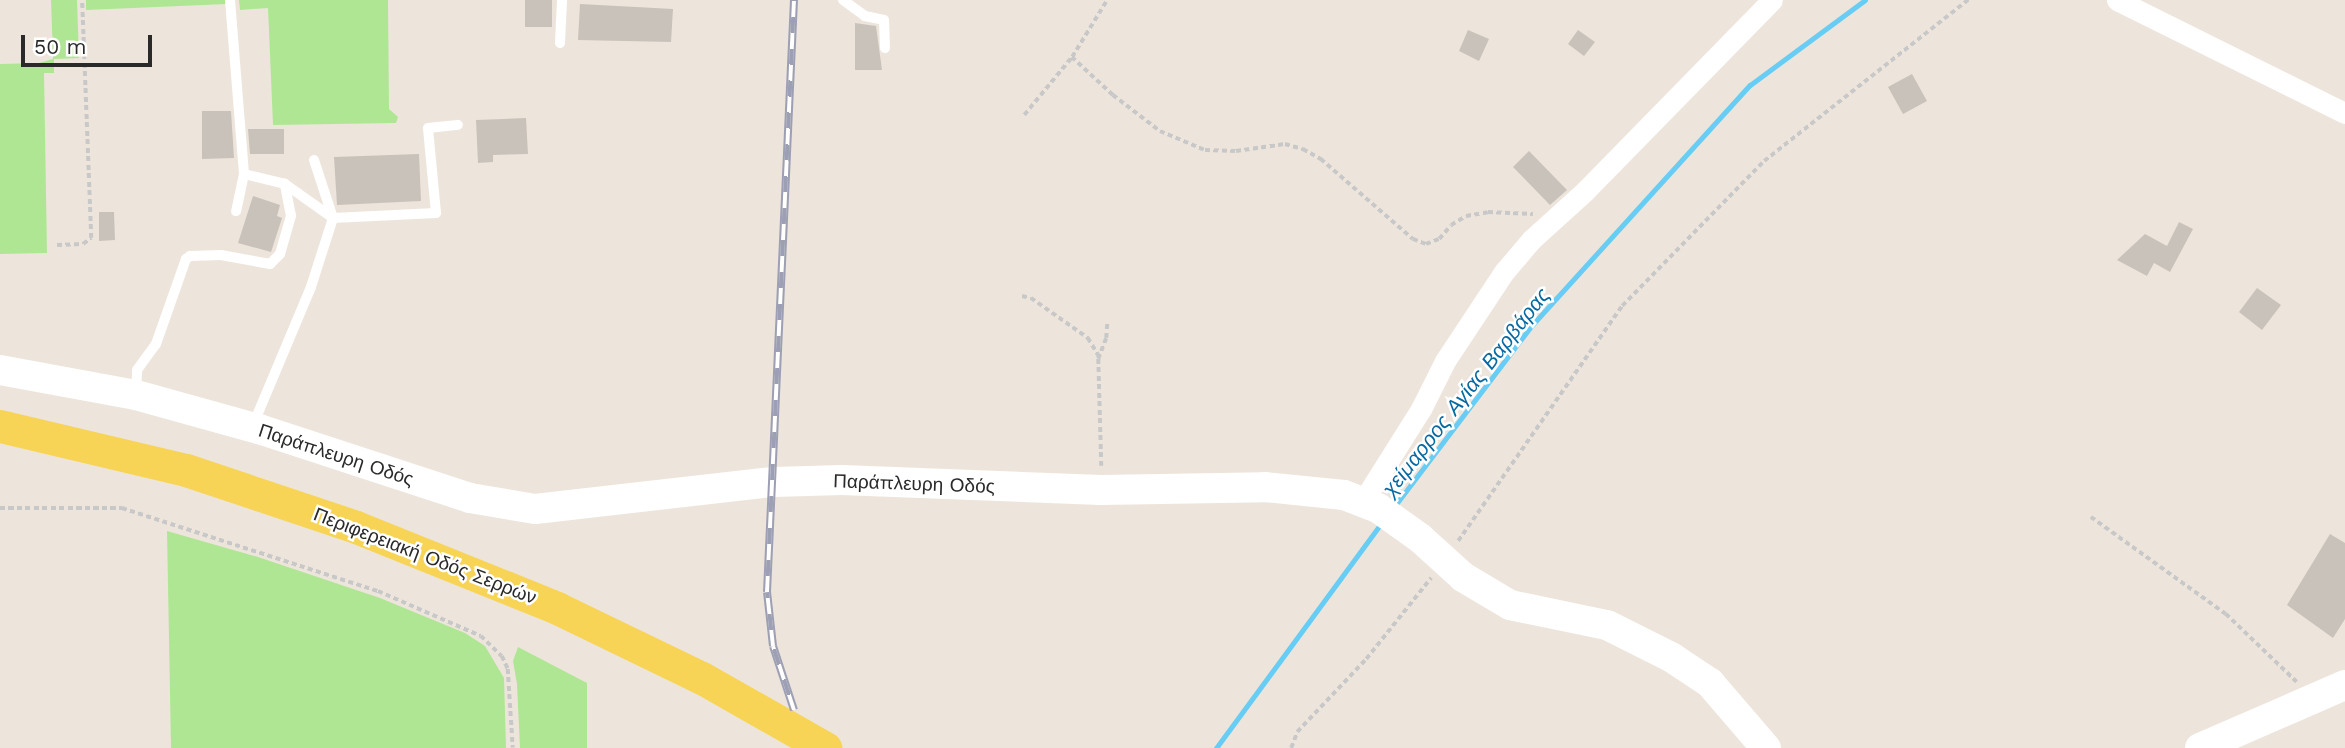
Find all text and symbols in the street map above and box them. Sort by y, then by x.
scale bar [24,21,156,65]
text: 50 m [34,34,86,59]
water label: χείμαρρος Αγίας Βαρβάρας [1377,283,1555,501]
street label: Παράπλευρη Οδός [256,419,416,491]
street label: Παράπλευρη Οδός [833,470,995,498]
street label: Περιφερειακή Οδός Σερρών [310,503,540,609]

